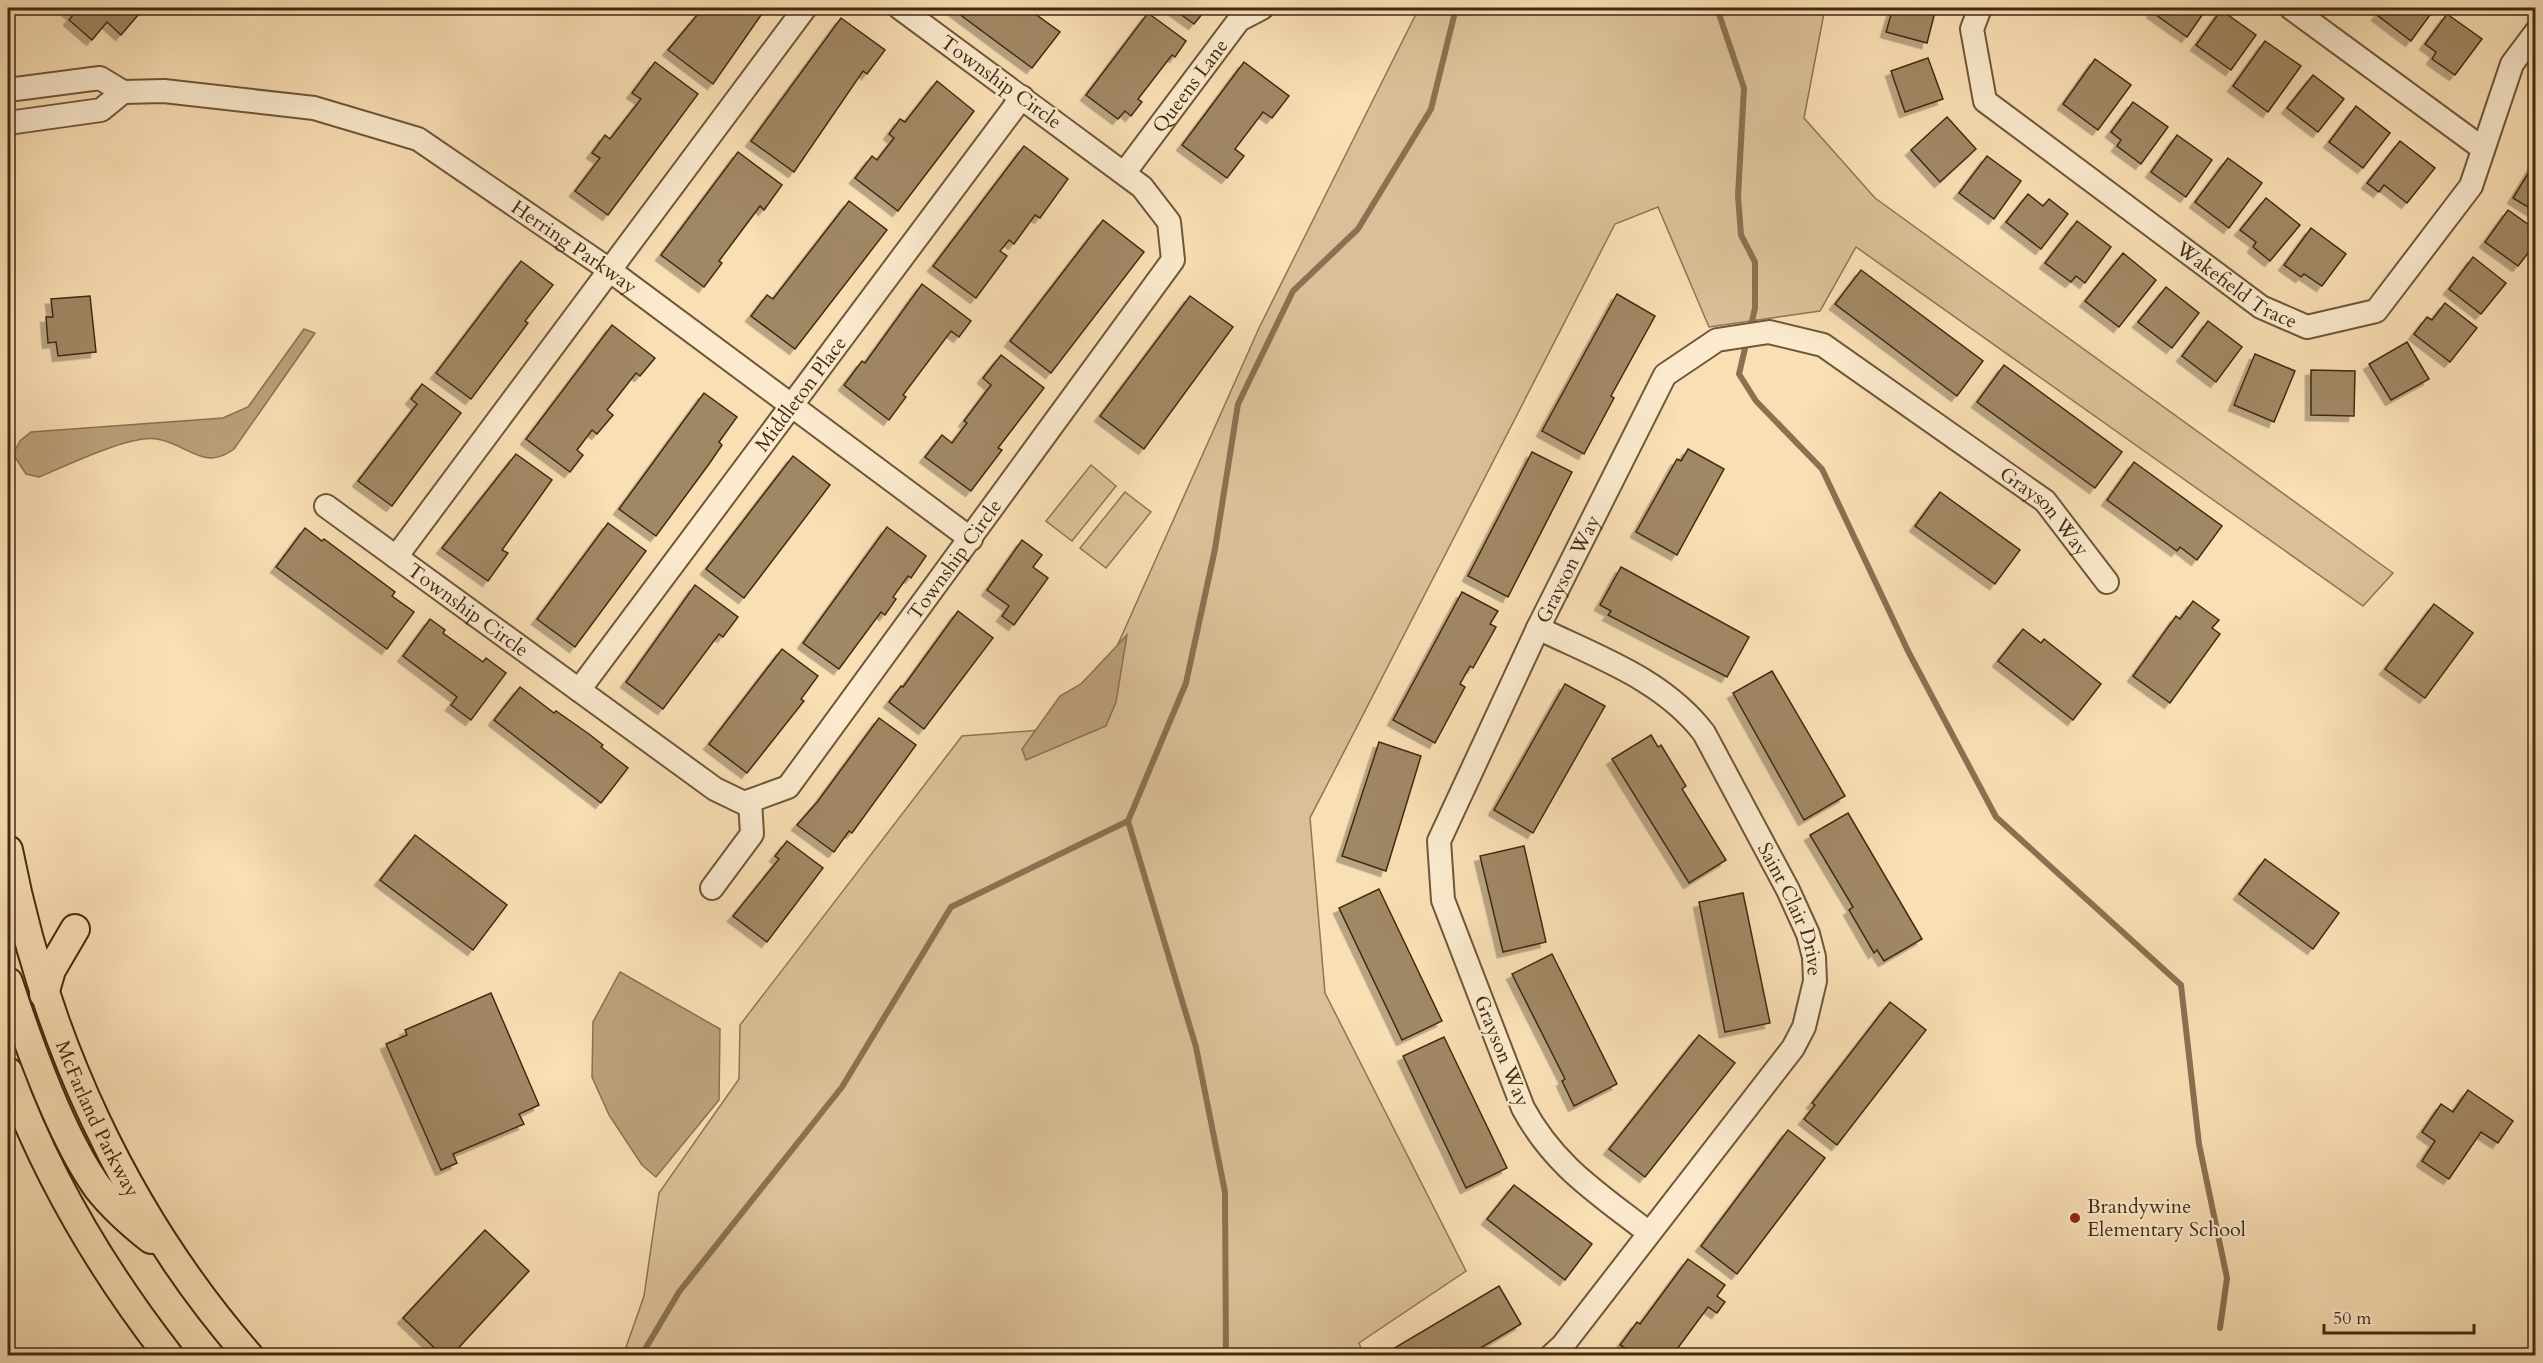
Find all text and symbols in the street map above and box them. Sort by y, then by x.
street label: Township Circle [935,29,1067,135]
street label: Queens Lane [1146,33,1234,138]
street label: Herring Parkway [506,193,643,300]
street label: Wakefield Trace [2170,234,2302,335]
street label: Middleton Place [748,330,852,457]
street label: Grayson Way [1995,460,2096,562]
street label: Township Circle [901,493,1008,625]
street label: Grayson Way [1529,510,1606,628]
street label: Township Circle [402,556,534,663]
street label: Saint Clair Drive [1752,838,1828,976]
street label: Grayson Way [1467,991,1537,1111]
street label: McFarland Parkway [49,1036,147,1202]
place label: Brandywine Elementary School [2087,1193,2246,1243]
marker: Brandywine Elementary School [2068,1211,2082,1225]
scale bar [2324,1297,2474,1335]
text: 50 m [2333,1306,2372,1331]

